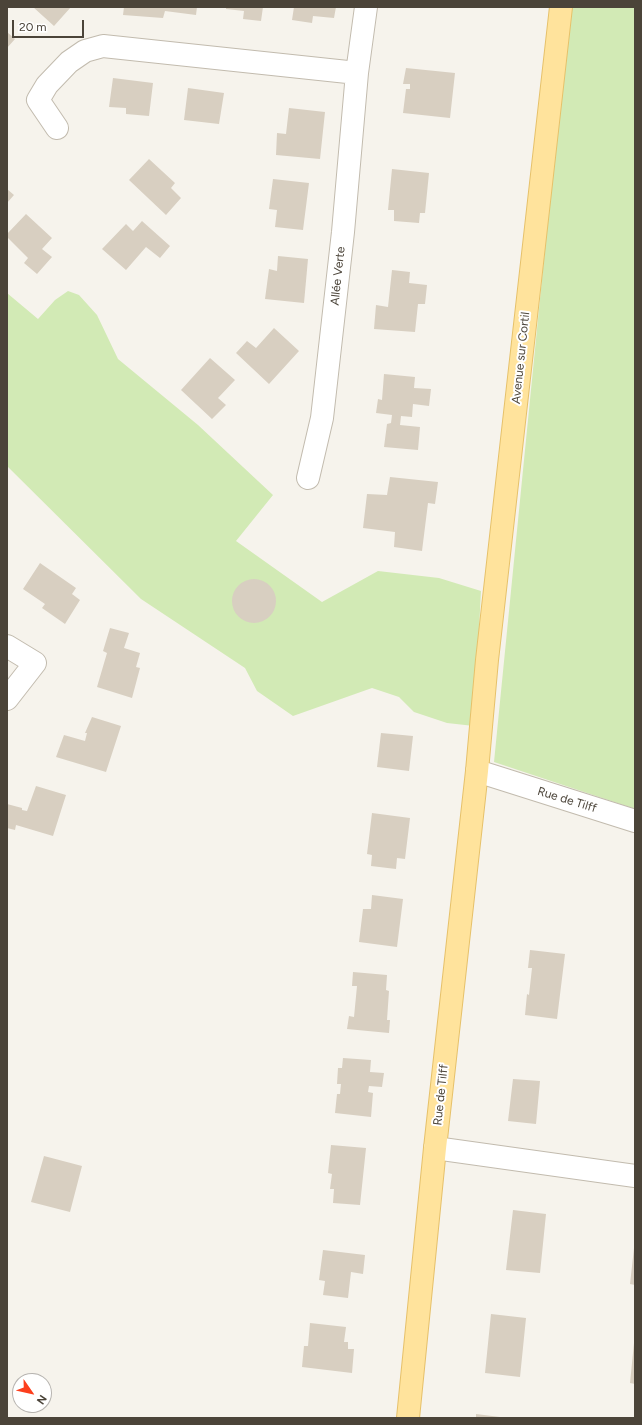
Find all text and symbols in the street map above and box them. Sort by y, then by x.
scale bar [14,12,86,38]
text: 20 m [19,20,47,34]
street label: Allée Verte [328,246,348,306]
street label: Avenue sur Cortil [509,311,533,405]
street label: Rue de Tilff [536,784,598,816]
street label: Rue de Tilff [431,1064,451,1126]
north arrow [12,1373,52,1413]
text: N [34,1392,49,1407]

